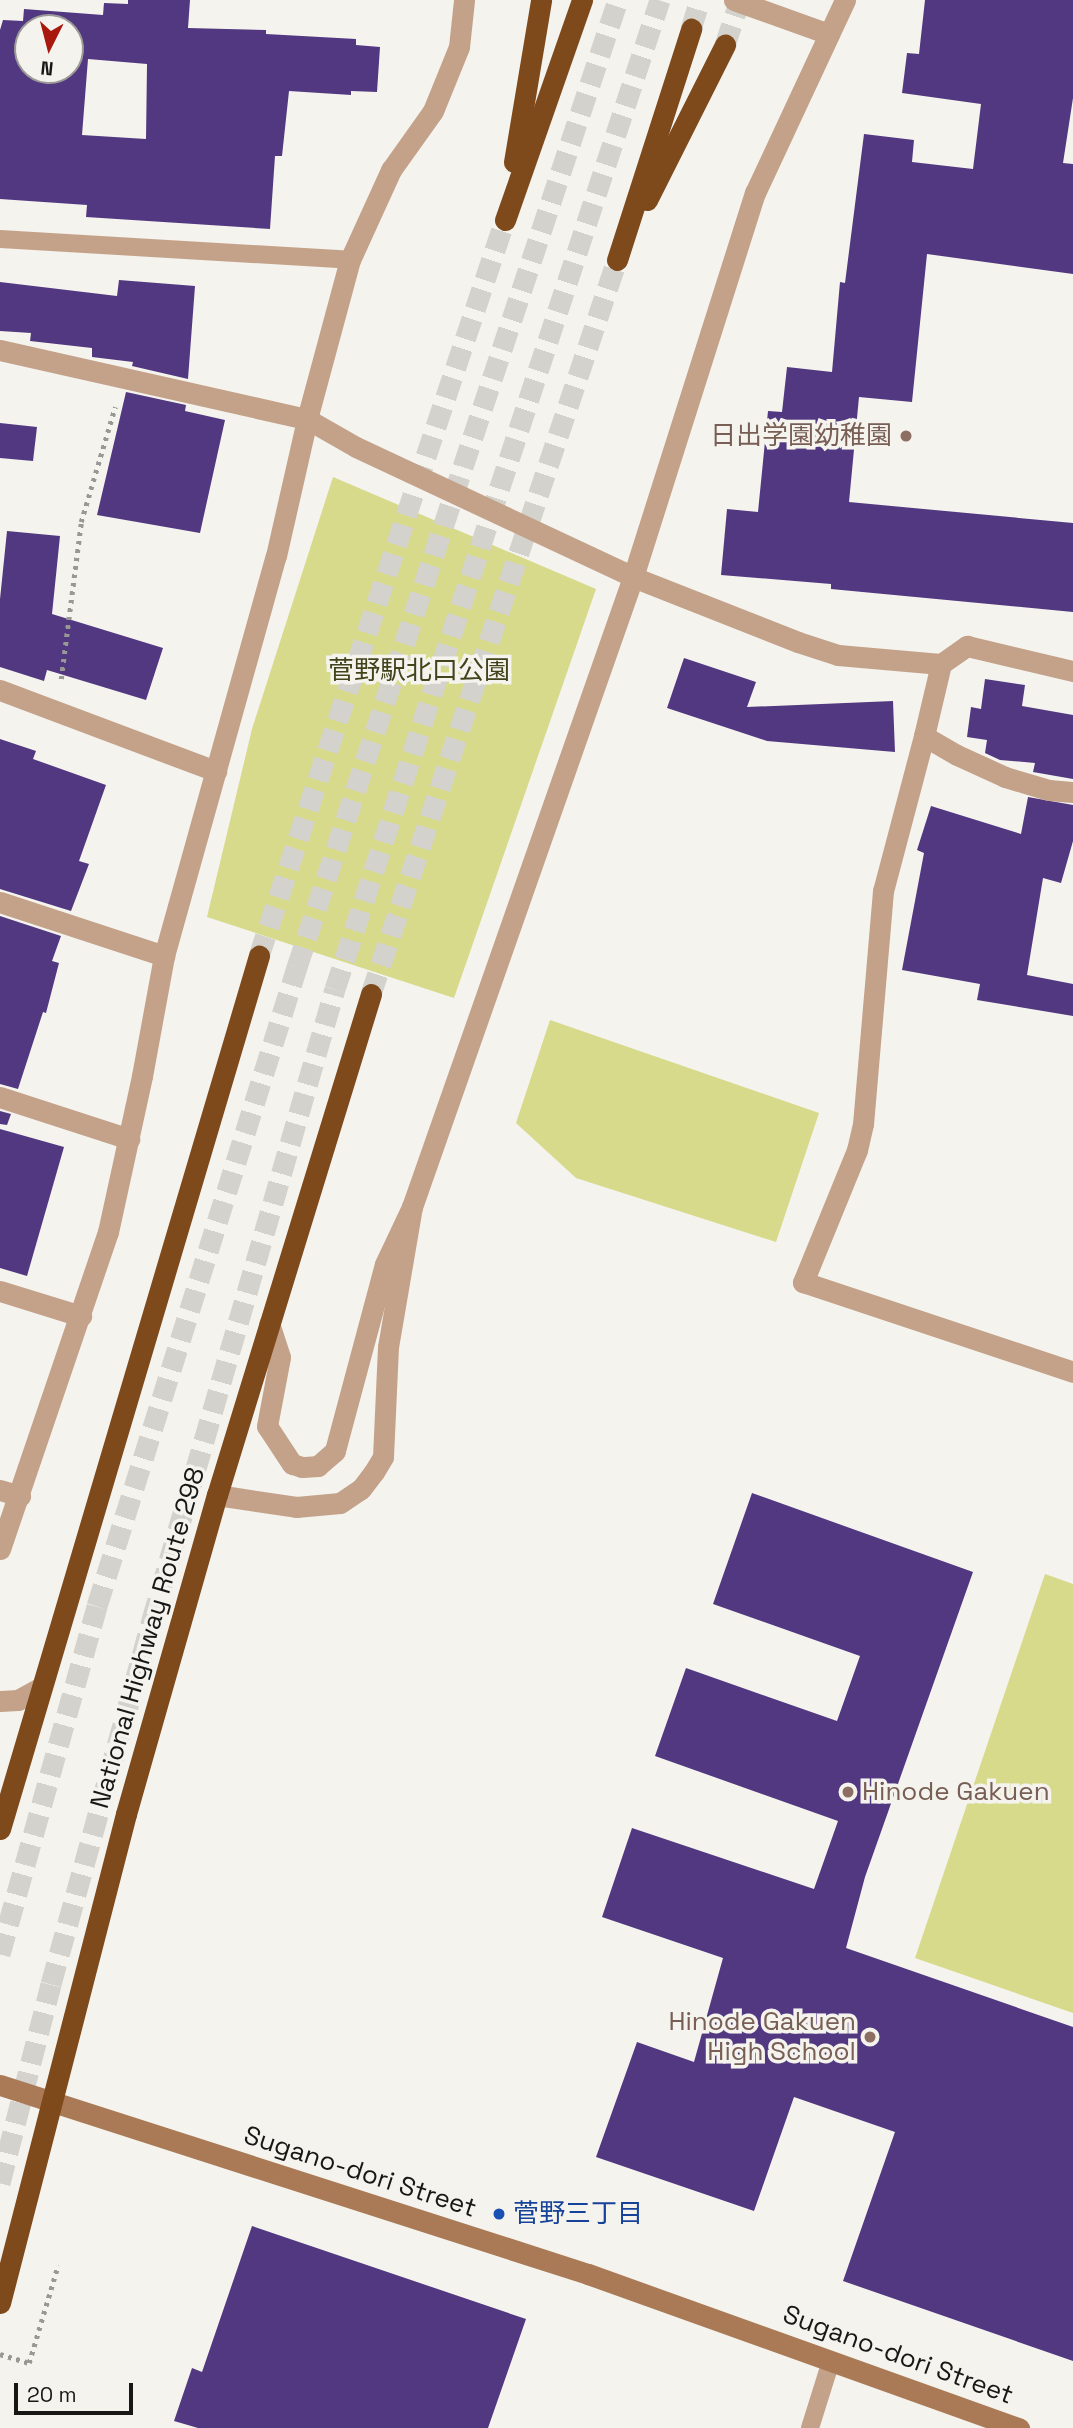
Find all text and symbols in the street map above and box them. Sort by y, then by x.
north arrow [14,14,84,84]
text: N [39,55,55,81]
place label: 日出学園幼稚園 [710,420,892,452]
marker: 日出学園幼稚園 [898,428,914,444]
park label: 菅野駅北口公園 [328,655,510,687]
street label: National Highway Route 298 [84,1464,212,1812]
place label: Hinode Gakuen [862,1776,1050,1808]
marker: Hinode Gakuen [840,1784,856,1800]
place label: Hinode Gakuen High School [668,2006,856,2068]
marker: Hinode Gakuen High School [862,2029,878,2045]
street label: Sugano-dori Street [240,2120,480,2224]
place label: 菅野三丁目 [513,2198,643,2230]
marker: 菅野三丁目 [491,2206,507,2222]
street label: Sugano-dori Street [779,2299,1017,2411]
scale bar [18,2368,136,2412]
text: 20 m [27,2381,77,2408]

